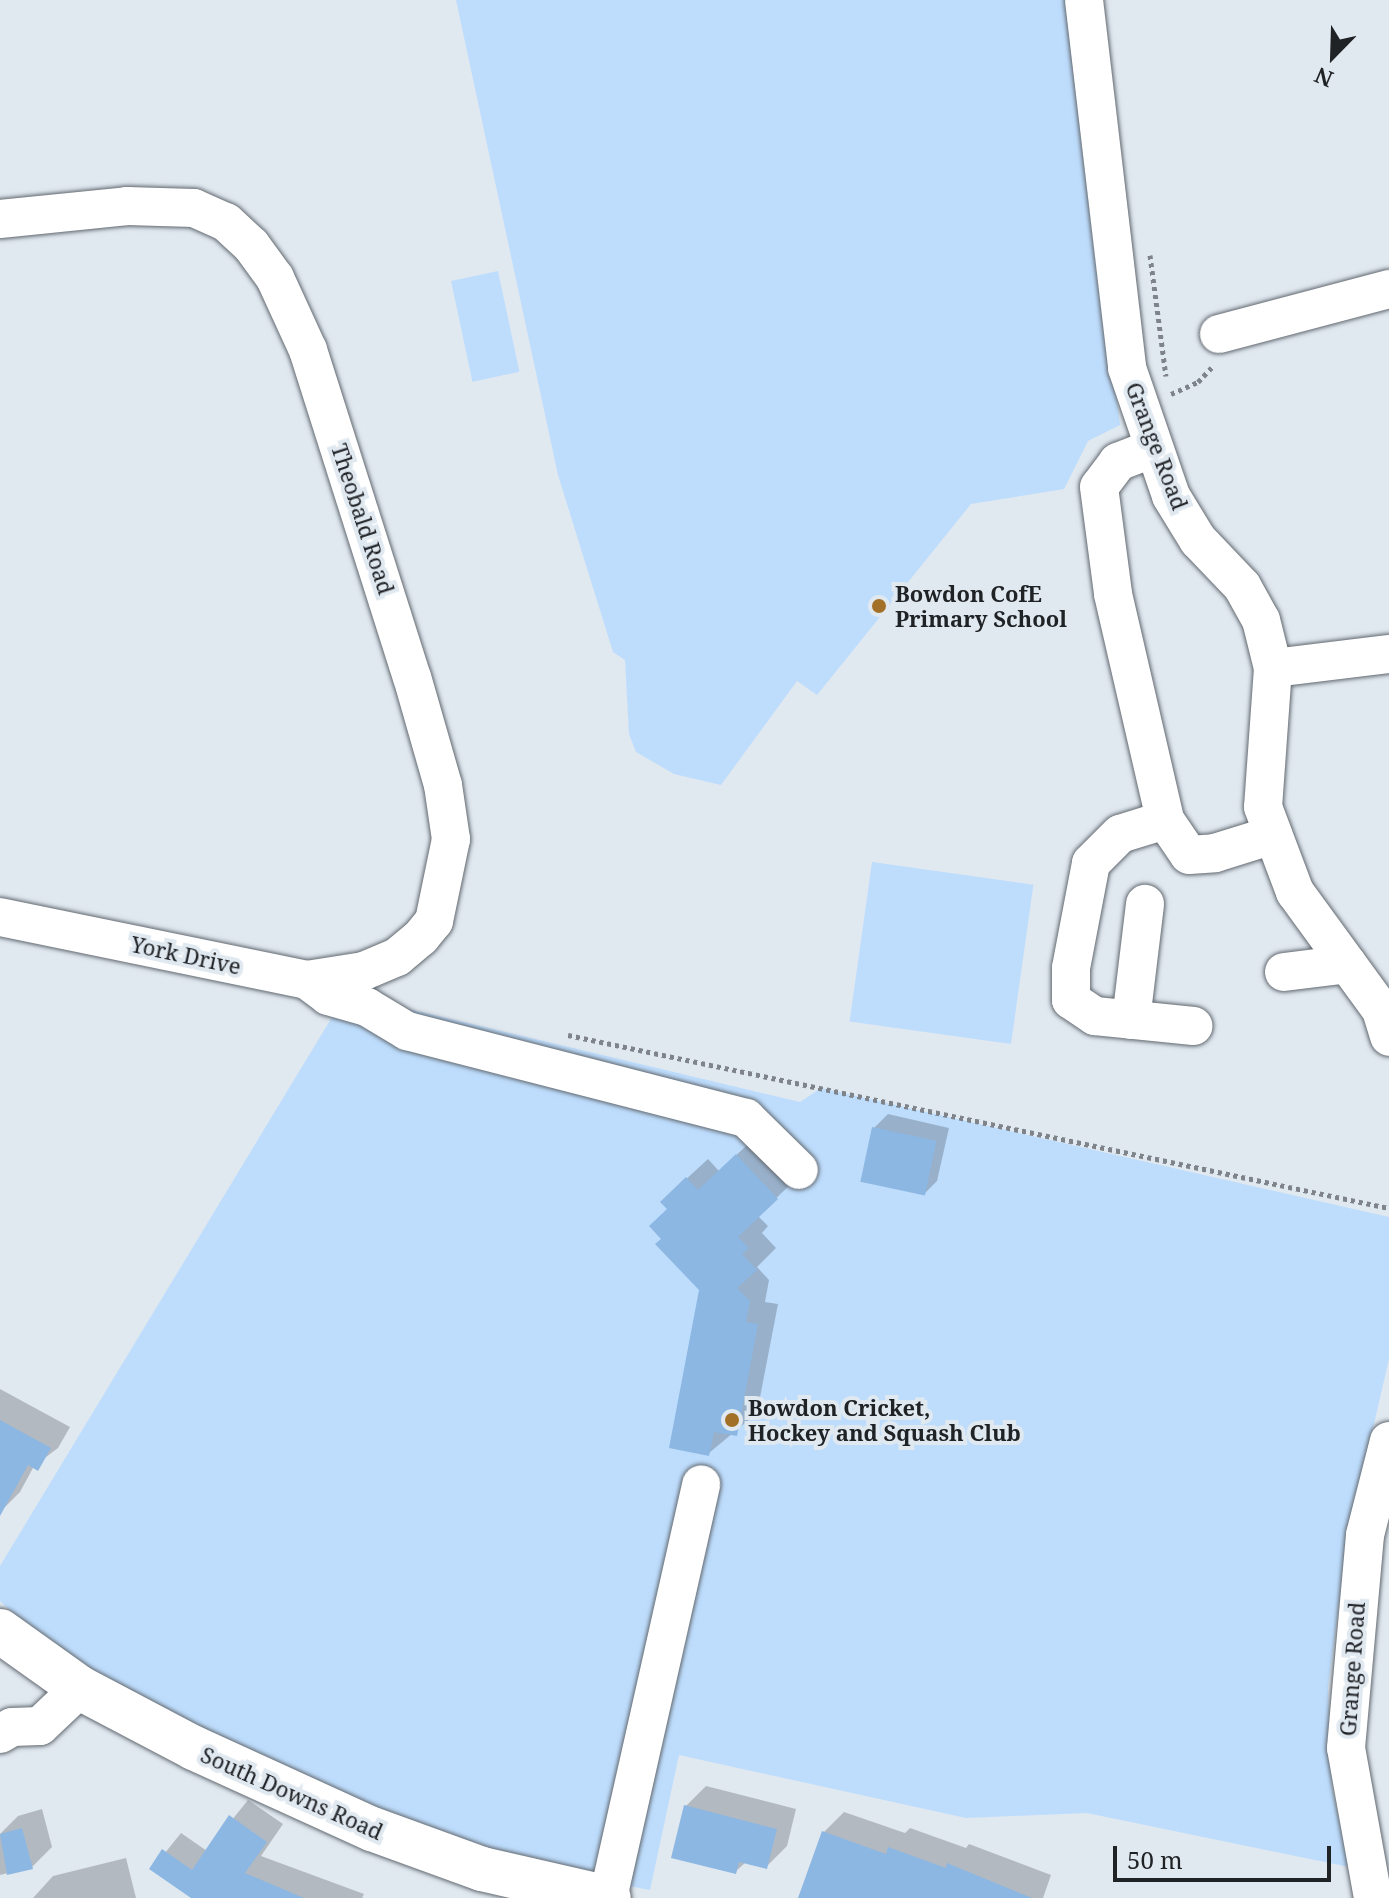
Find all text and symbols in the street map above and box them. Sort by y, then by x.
north arrow [1293,16,1373,96]
text: N [1310,61,1337,95]
street label: Grange Road [1121,378,1193,514]
street label: Theobald Road [326,440,400,598]
place label: Bowdon CofE Primary School [895,580,1067,632]
marker: Bowdon CofE Primary School [870,597,888,615]
street label: York Drive [129,930,243,980]
place label: Bowdon Cricket, Hockey and Squash Club [748,1394,1021,1446]
marker: Bowdon Cricket, Hockey and Squash Club [723,1411,741,1429]
street label: Grange Road [1334,1601,1370,1737]
street label: South Downs Road [197,1741,387,1845]
scale bar [1117,1830,1335,1880]
text: 50 m [1127,1843,1183,1876]

